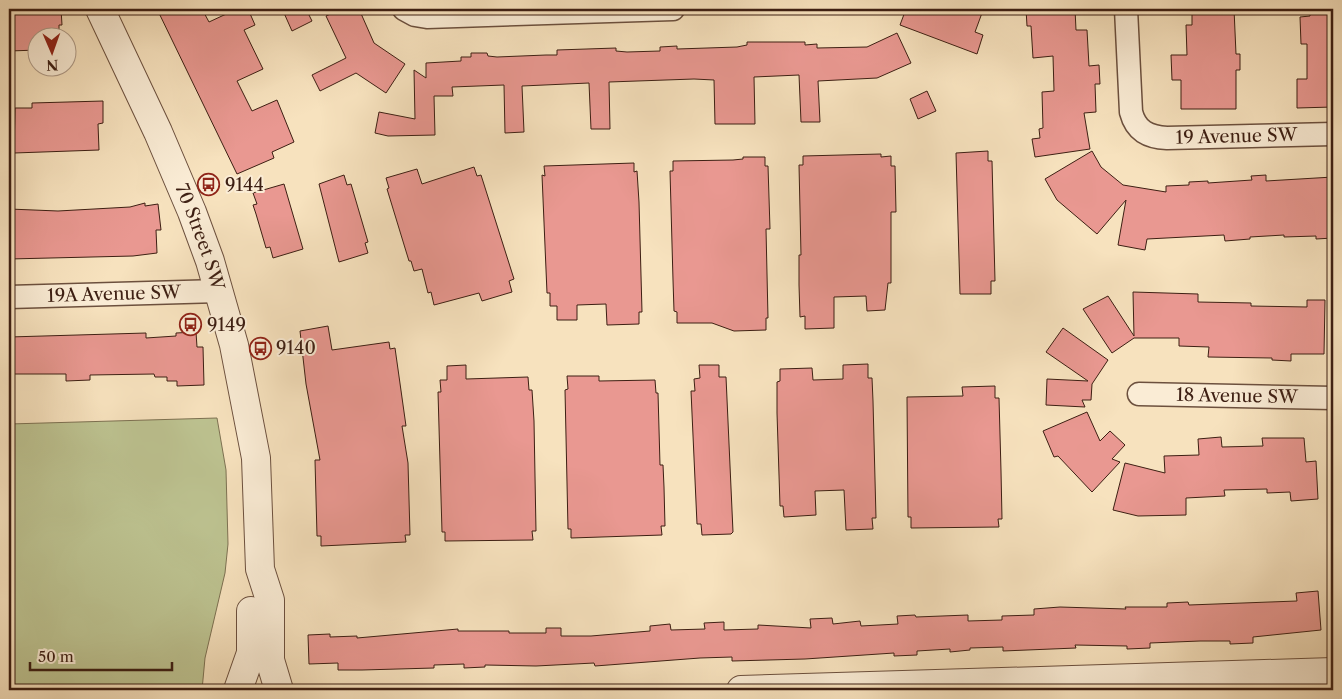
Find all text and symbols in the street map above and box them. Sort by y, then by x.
north arrow [28,28,78,78]
text: N [46,56,59,74]
street label: 19 Avenue SW [1175,124,1299,149]
bus stop icon: 9144 [197,173,221,197]
place label: 9144 [225,174,264,196]
street label: 70 Street SW [170,180,229,294]
street label: 19A Avenue SW [47,281,182,307]
bus stop icon: 9149 [179,313,203,337]
place label: 9149 [207,314,246,336]
bus stop icon: 9140 [248,336,272,360]
place label: 9140 [276,337,316,359]
street label: 18 Avenue SW [1176,384,1299,408]
scale bar [30,639,172,671]
text: 50 m [38,647,74,666]

